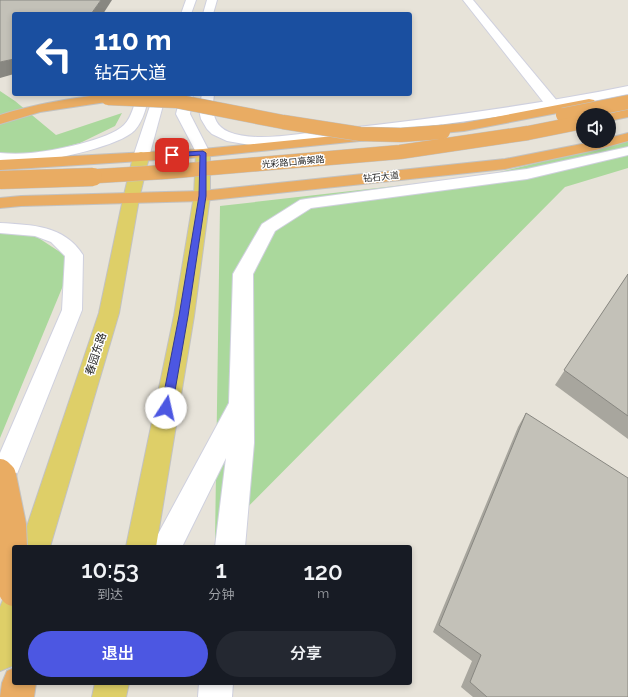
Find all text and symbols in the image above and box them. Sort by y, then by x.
text: 110 m [94,24,172,57]
icon: left [28,28,80,80]
text: 钻石大道 [94,62,166,83]
map controls [576,108,616,148]
button: sound [576,108,616,148]
pin [155,138,189,172]
icon: arrive [161,144,183,166]
street label: 光彩路口高架路 [261,154,325,170]
street label: 钻石大道 [363,170,399,184]
street label: 春园东路 [83,331,109,377]
position arrow [145,387,187,429]
text: 10:53 [81,555,139,584]
text: 1 [216,555,227,584]
text: 120 [304,557,343,586]
text: m [317,586,329,601]
text: 到达 [97,587,123,602]
text: 分钟 [208,587,234,602]
button: 退出 [28,631,208,677]
button: 分享 [216,631,396,677]

